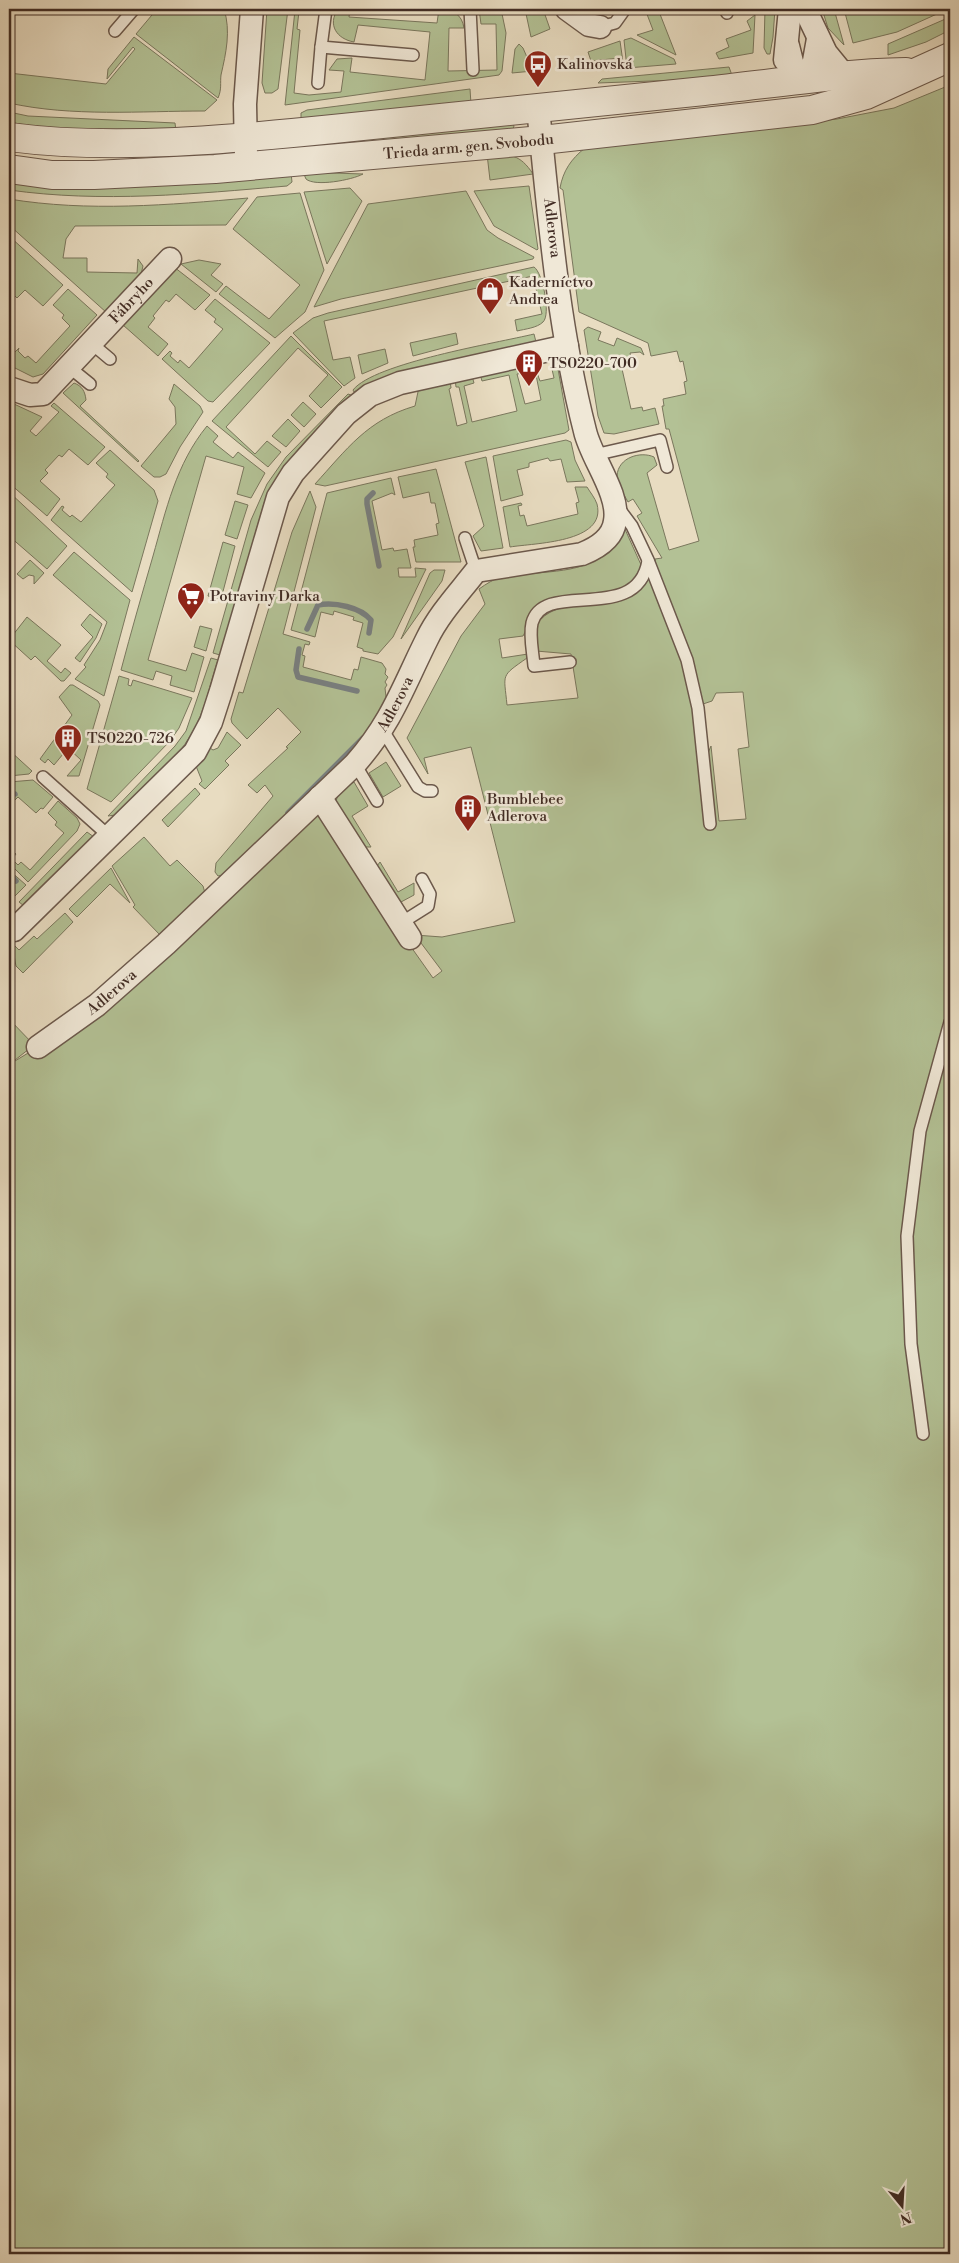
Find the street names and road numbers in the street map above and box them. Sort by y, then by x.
street label: Trieda arm. gen. Svobodu [382,129,555,164]
street label: Adlerova [539,196,565,259]
street label: Fábryho [105,273,158,327]
street label: Adlerova [372,673,418,736]
street label: Adlerova [82,965,141,1019]

